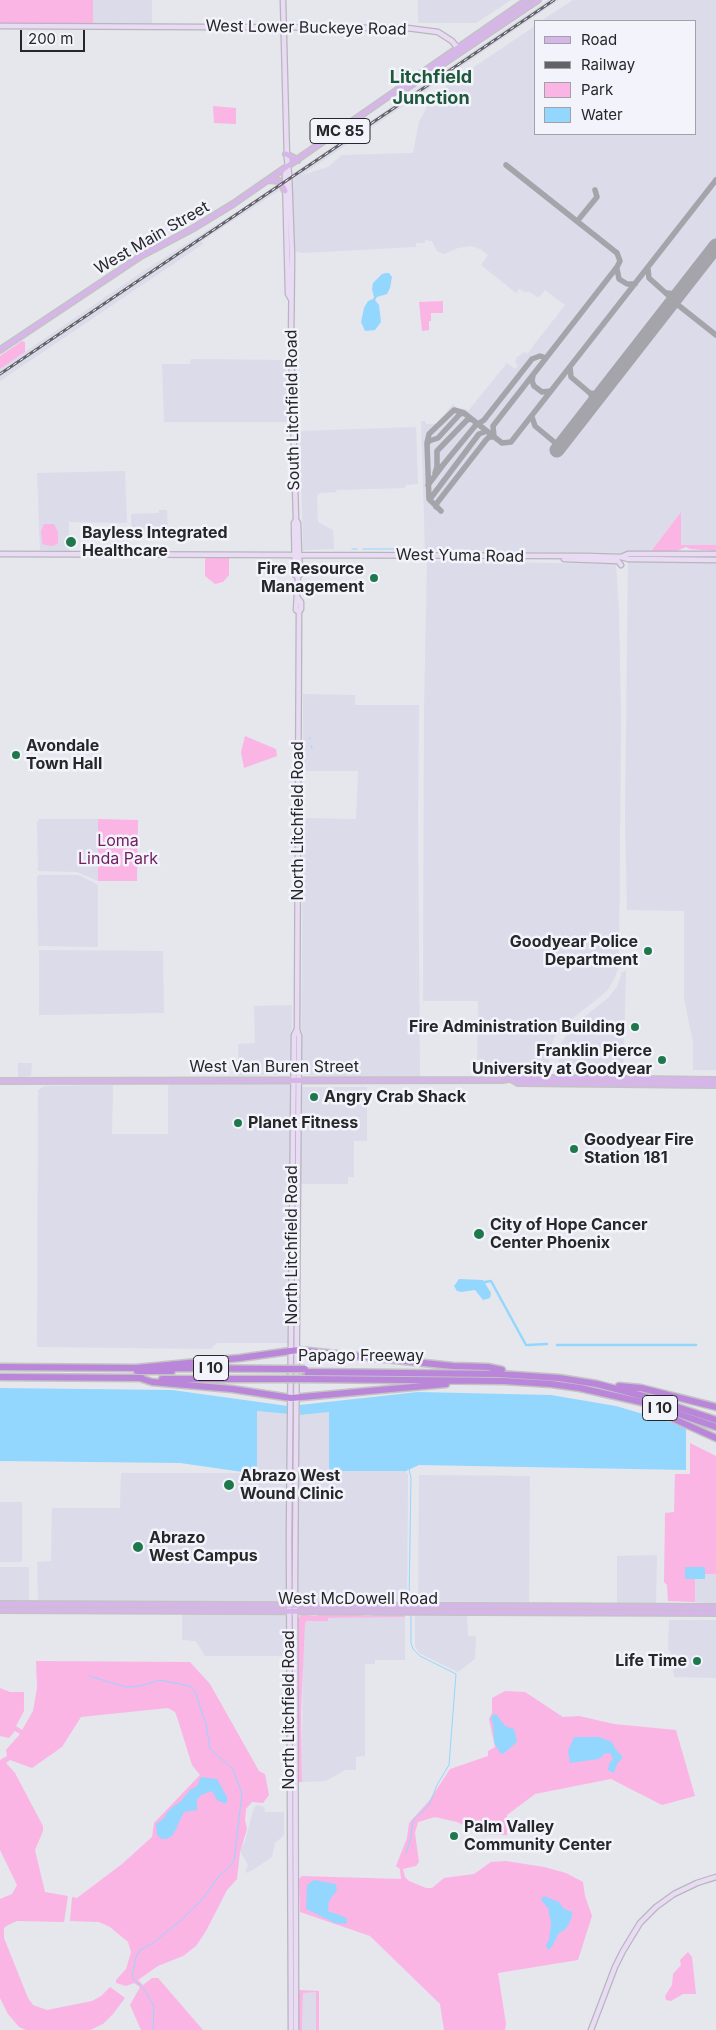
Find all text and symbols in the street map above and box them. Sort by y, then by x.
street label: West Lower Buckeye Road [205,17,407,39]
scale bar [22,20,88,52]
legend [534,20,696,135]
text: 200 m [28,29,73,48]
text: Road [581,30,617,49]
text: Railway [581,55,635,74]
district label: Litchfield Junction [390,67,472,110]
text: Park [581,80,613,99]
text: Water [581,105,623,124]
road number: MC 85 [310,118,370,144]
street label: West Main Street [91,197,213,279]
street label: South Litchfield Road [282,329,304,491]
place label: Bayless Integrated Healthcare [82,523,228,561]
marker: Bayless Integrated Healthcare [64,535,78,549]
street label: West Yuma Road [396,545,524,567]
place label: Fire Resource Management [257,559,364,597]
marker: Fire Resource Management [368,572,380,584]
place label: Avondale Town Hall [26,736,102,774]
street label: North Litchfield Road [288,741,308,901]
marker: Avondale Town Hall [10,749,22,761]
park label: Loma Linda Park [78,831,158,869]
place label: Goodyear Police Department [510,932,638,970]
marker: Goodyear Police Department [642,945,654,957]
place label: Fire Administration Building [409,1017,625,1037]
marker: Fire Administration Building [629,1021,641,1033]
place label: Franklin Pierce University at Goodyear [472,1041,652,1079]
marker: Franklin Pierce University at Goodyear [656,1054,668,1066]
street label: West Van Buren Street [189,1057,359,1077]
place label: Angry Crab Shack [324,1087,466,1107]
marker: Angry Crab Shack [308,1091,320,1103]
place label: Planet Fitness [248,1113,358,1133]
marker: Planet Fitness [232,1117,244,1129]
place label: Goodyear Fire Station 181 [584,1130,694,1168]
marker: Goodyear Fire Station 181 [568,1143,580,1155]
street label: North Litchfield Road [282,1165,302,1325]
place label: City of Hope Cancer Center Phoenix [490,1215,647,1253]
marker: City of Hope Cancer Center Phoenix [472,1227,486,1241]
street label: Papago Freeway [298,1346,424,1366]
road number: I 10 [194,1356,228,1380]
road number: I 10 [642,1396,678,1420]
place label: Abrazo West Wound Clinic [240,1466,344,1504]
marker: Abrazo West Wound Clinic [222,1478,236,1492]
place label: Abrazo West Campus [149,1528,258,1566]
marker: Abrazo West Campus [131,1540,145,1554]
street label: West McDowell Road [278,1589,438,1609]
street label: North Litchfield Road [279,1630,299,1790]
place label: Life Time [615,1651,687,1671]
marker: Life Time [691,1655,703,1667]
place label: Palm Valley Community Center [464,1817,612,1855]
marker: Palm Valley Community Center [448,1830,460,1842]

